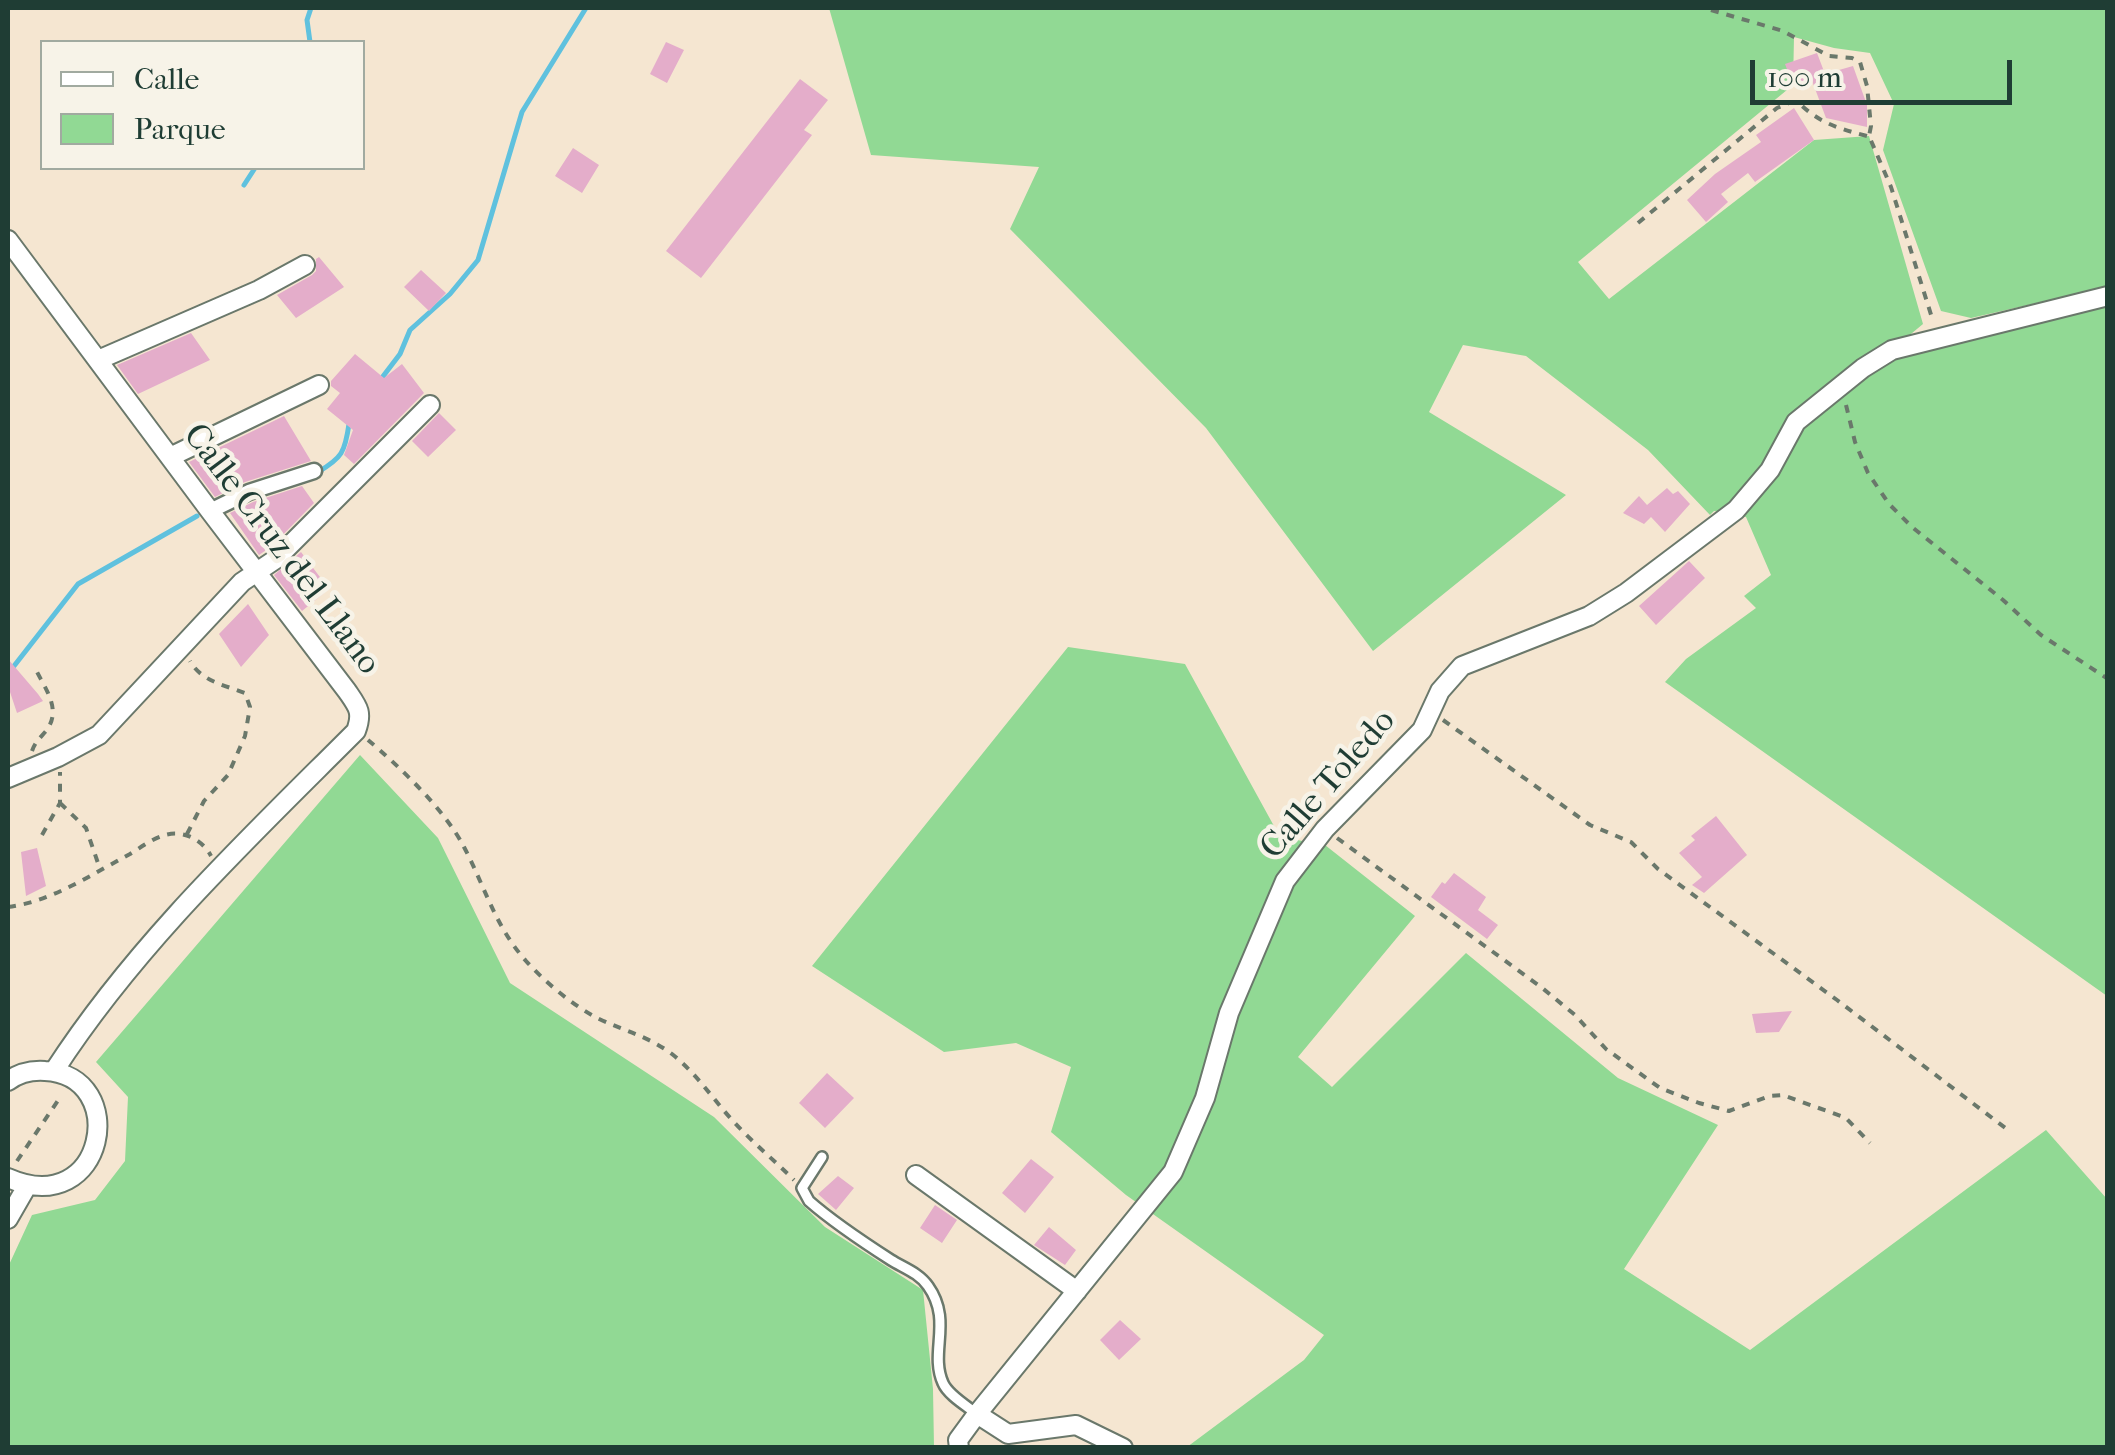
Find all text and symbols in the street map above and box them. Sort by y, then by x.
legend [40,40,365,170]
scale bar [1755,40,2018,102]
text: 100 m [1767,60,1842,95]
text: Calle [134,62,199,97]
text: Parque [134,112,226,147]
street label: Calle Cruz del Llano [173,416,389,684]
street label: Calle Toledo [1252,701,1406,869]

